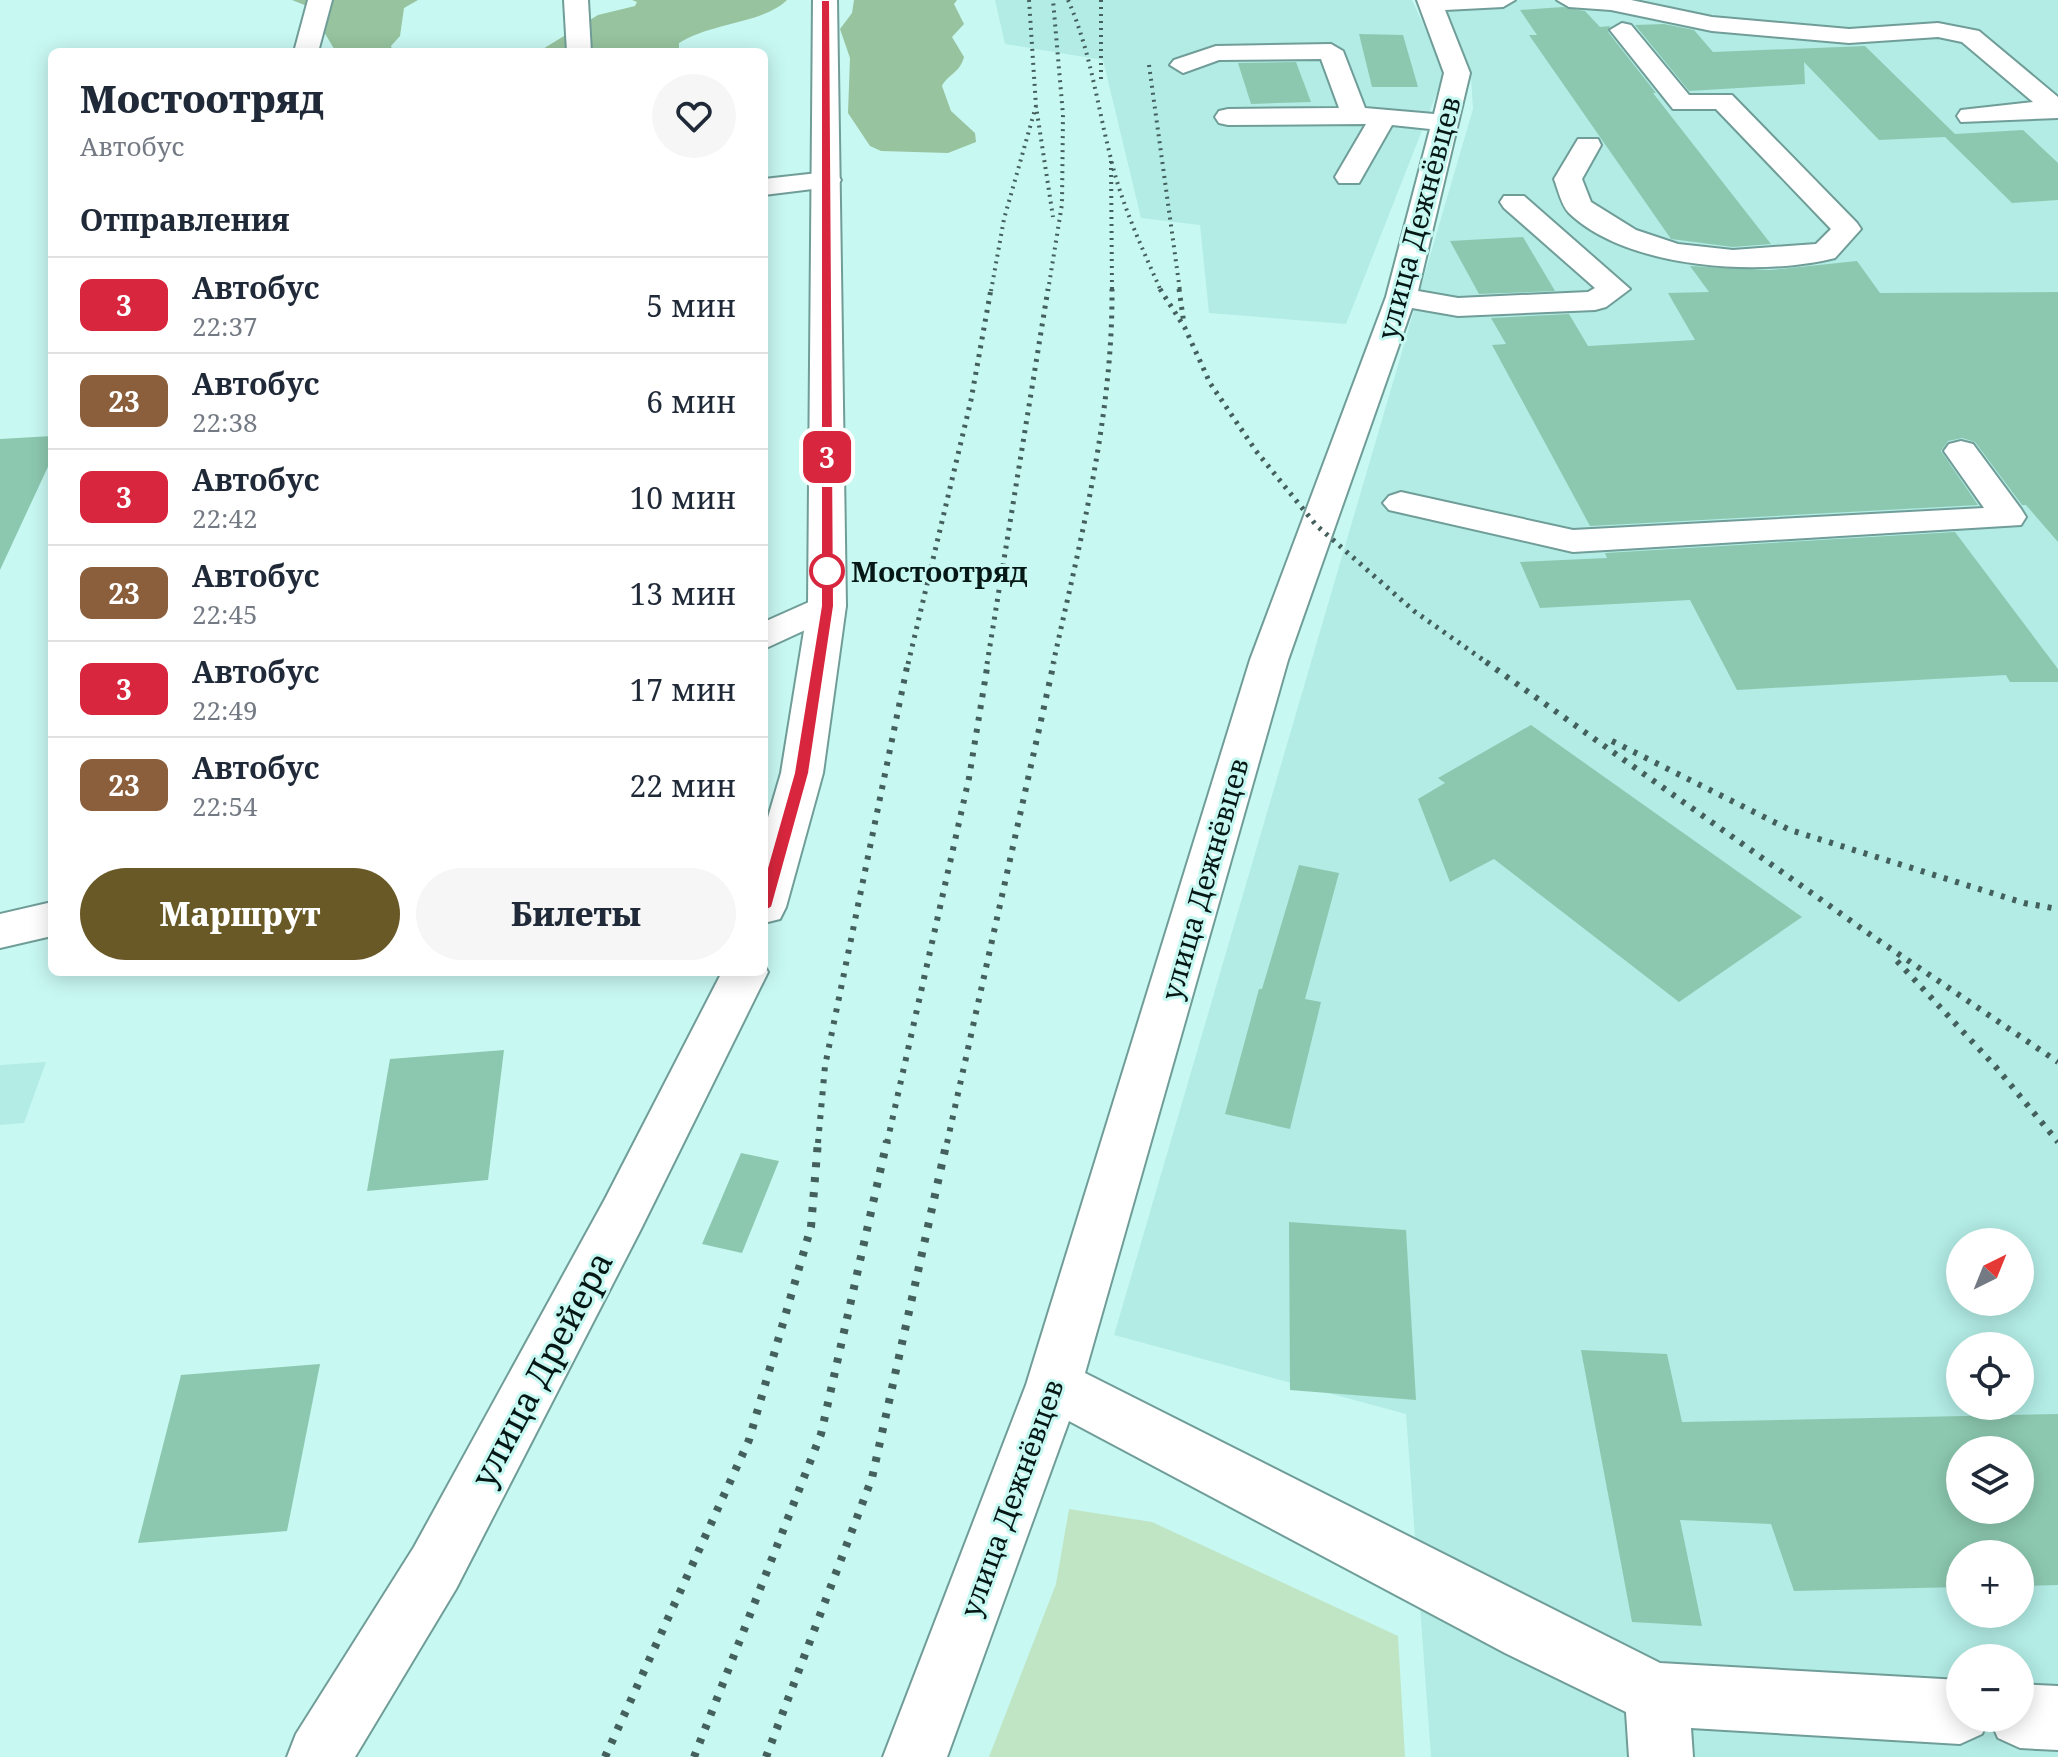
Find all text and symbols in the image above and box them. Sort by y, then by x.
text: Мостоотряд [80,72,324,124]
button: heart [652,74,736,158]
street label: улица Дежнёвцев [1367,92,1469,344]
text: Автобус [80,128,184,164]
text: Отправления [80,199,290,240]
text: Автобус [192,267,319,308]
text: 5 мин [646,285,736,326]
text: 3 [116,286,132,324]
text: 22:37 [192,308,258,344]
text: Автобус [192,363,319,404]
text: 6 мин [646,381,736,422]
text: 23 [108,382,140,420]
text: 22:38 [192,404,258,440]
line badge: 3 [801,431,853,483]
text: 3 [819,438,835,476]
text: Автобус [192,459,319,500]
text: 10 мин [630,477,736,518]
text: 3 [116,478,132,516]
text: 22:42 [192,500,258,536]
place label: Мостоотряд [851,552,1028,590]
marker: Мостоотряд [810,554,844,588]
text: Автобус [192,555,319,596]
text: 13 мин [630,573,736,614]
text: 23 [108,574,140,612]
text: 22:45 [192,596,258,632]
text: Автобус [192,651,319,692]
text: 17 мин [630,669,736,710]
text: 3 [116,670,132,708]
text: 22:49 [192,692,258,728]
text: Автобус [192,747,319,788]
street label: улица Дежнёвцев [1151,754,1257,1004]
text: 22 мин [630,765,736,806]
text: 23 [108,766,140,804]
text: 22:54 [192,788,258,824]
button: Маршрут [80,868,400,960]
button: Билеты [416,868,736,960]
north arrow [1946,1228,2034,1316]
map controls [1946,1228,2034,1732]
street label: улица Дрейера [459,1243,623,1495]
button: locate [1946,1332,2034,1420]
street label: улица Дежнёвцев [950,1374,1072,1622]
button: layers [1946,1436,2034,1524]
button: + [1946,1540,2034,1628]
button: − [1946,1644,2034,1732]

